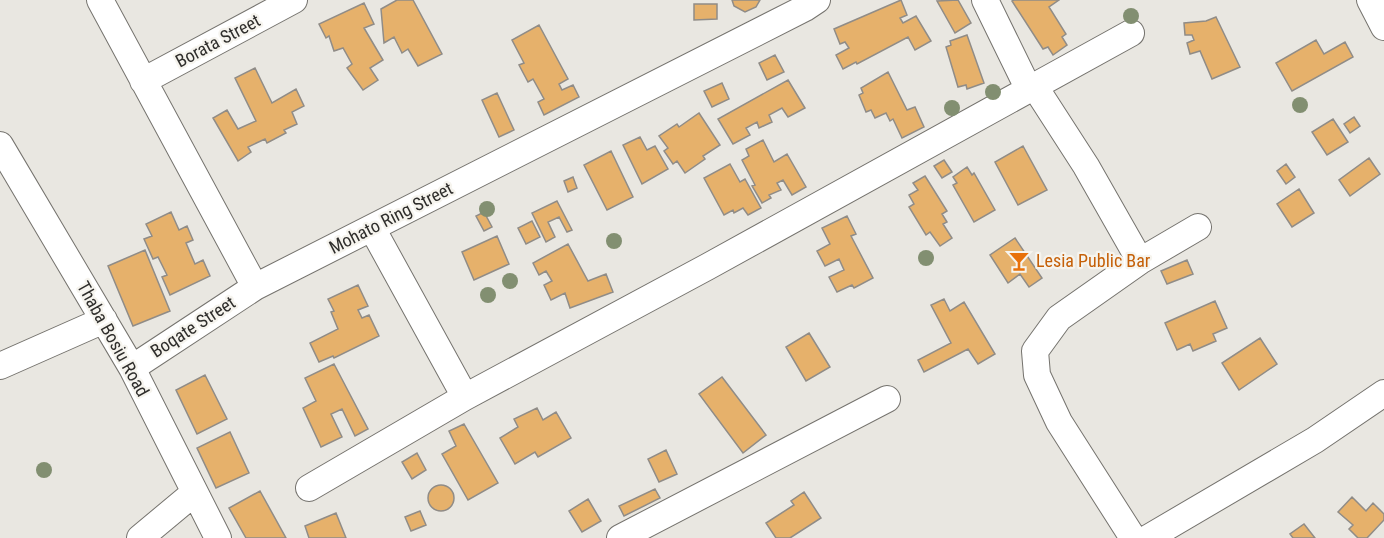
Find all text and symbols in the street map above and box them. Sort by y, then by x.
street label: Borata Street [172,9,264,72]
street label: Mohato Ring Street [325,177,456,258]
bar icon: Lesia Public Bar [1007,249,1031,273]
place label: Lesia Public Bar [1036,250,1151,271]
street label: Thaba Bosiu Road [73,277,154,400]
street label: Boqate Street [147,291,239,362]

